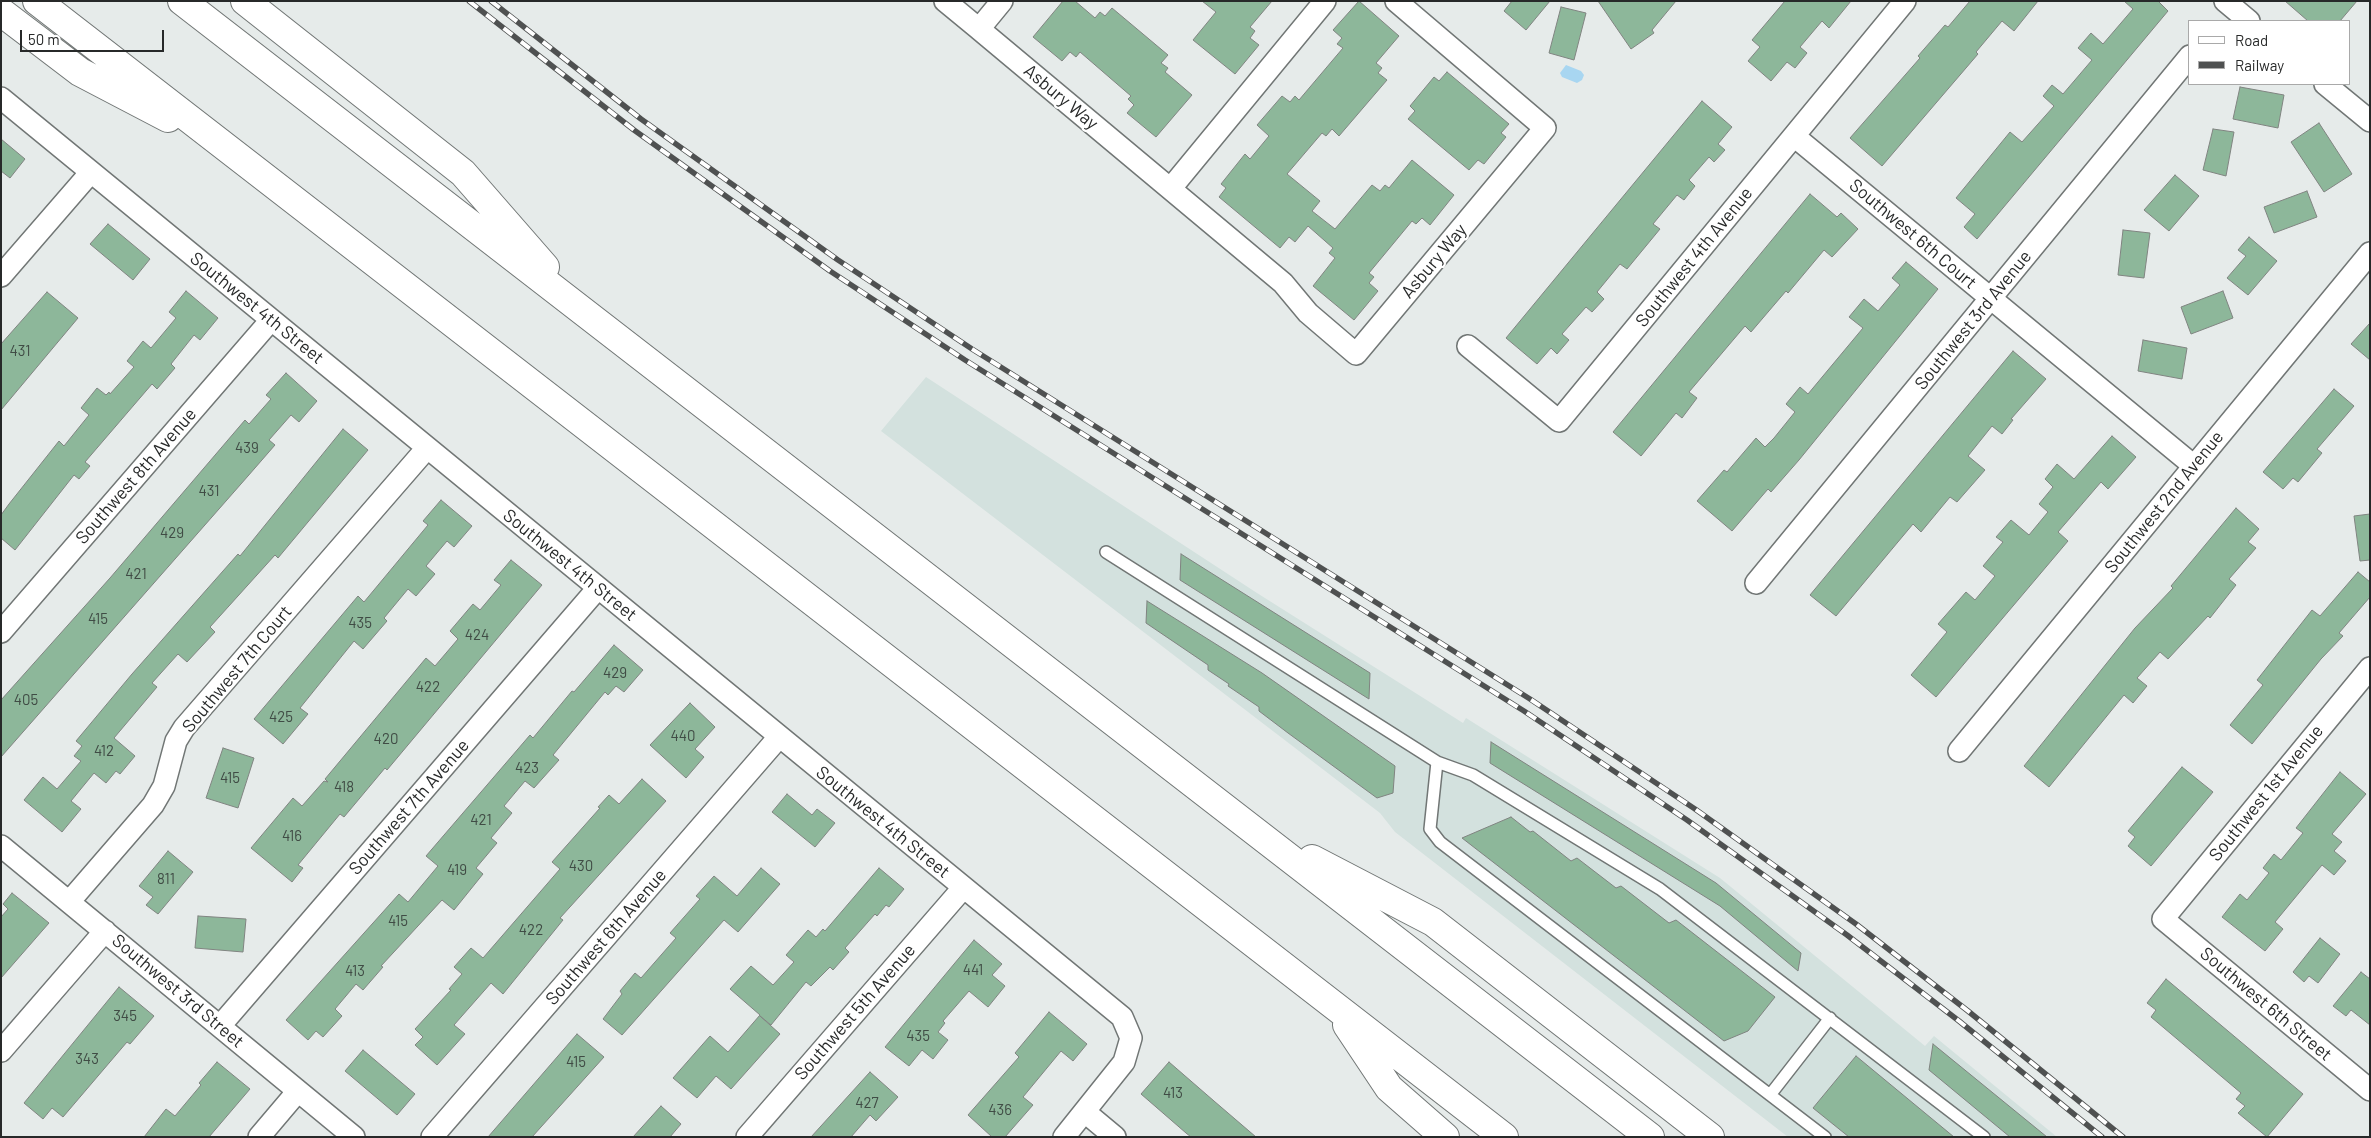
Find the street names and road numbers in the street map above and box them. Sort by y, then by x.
street label: Asbury Way [1019,60,1103,134]
street label: Southwest 6th Court [1845,174,1981,294]
street label: Southwest 4th Avenue [1631,183,1757,331]
street label: Asbury Way [1397,219,1471,303]
street label: Southwest 3rd Avenue [1910,246,2036,394]
street label: Southwest 4th Street [186,247,328,369]
street label: Southwest 8th Avenue [71,403,201,549]
street label: Southwest 2nd Avenue [2100,426,2228,578]
street label: Southwest 4th Street [499,504,641,626]
street label: Southwest 7th Court [178,601,296,737]
street label: Southwest 1st Avenue [2204,720,2328,866]
street label: Southwest 7th Avenue [344,735,474,879]
street label: Southwest 4th Street [812,761,954,883]
street label: Southwest 6th Avenue [541,865,671,1009]
street label: Southwest 3rd Street [108,930,248,1052]
street label: Southwest 5th Avenue [790,940,920,1084]
street label: Southwest 6th Street [2196,943,2336,1065]

